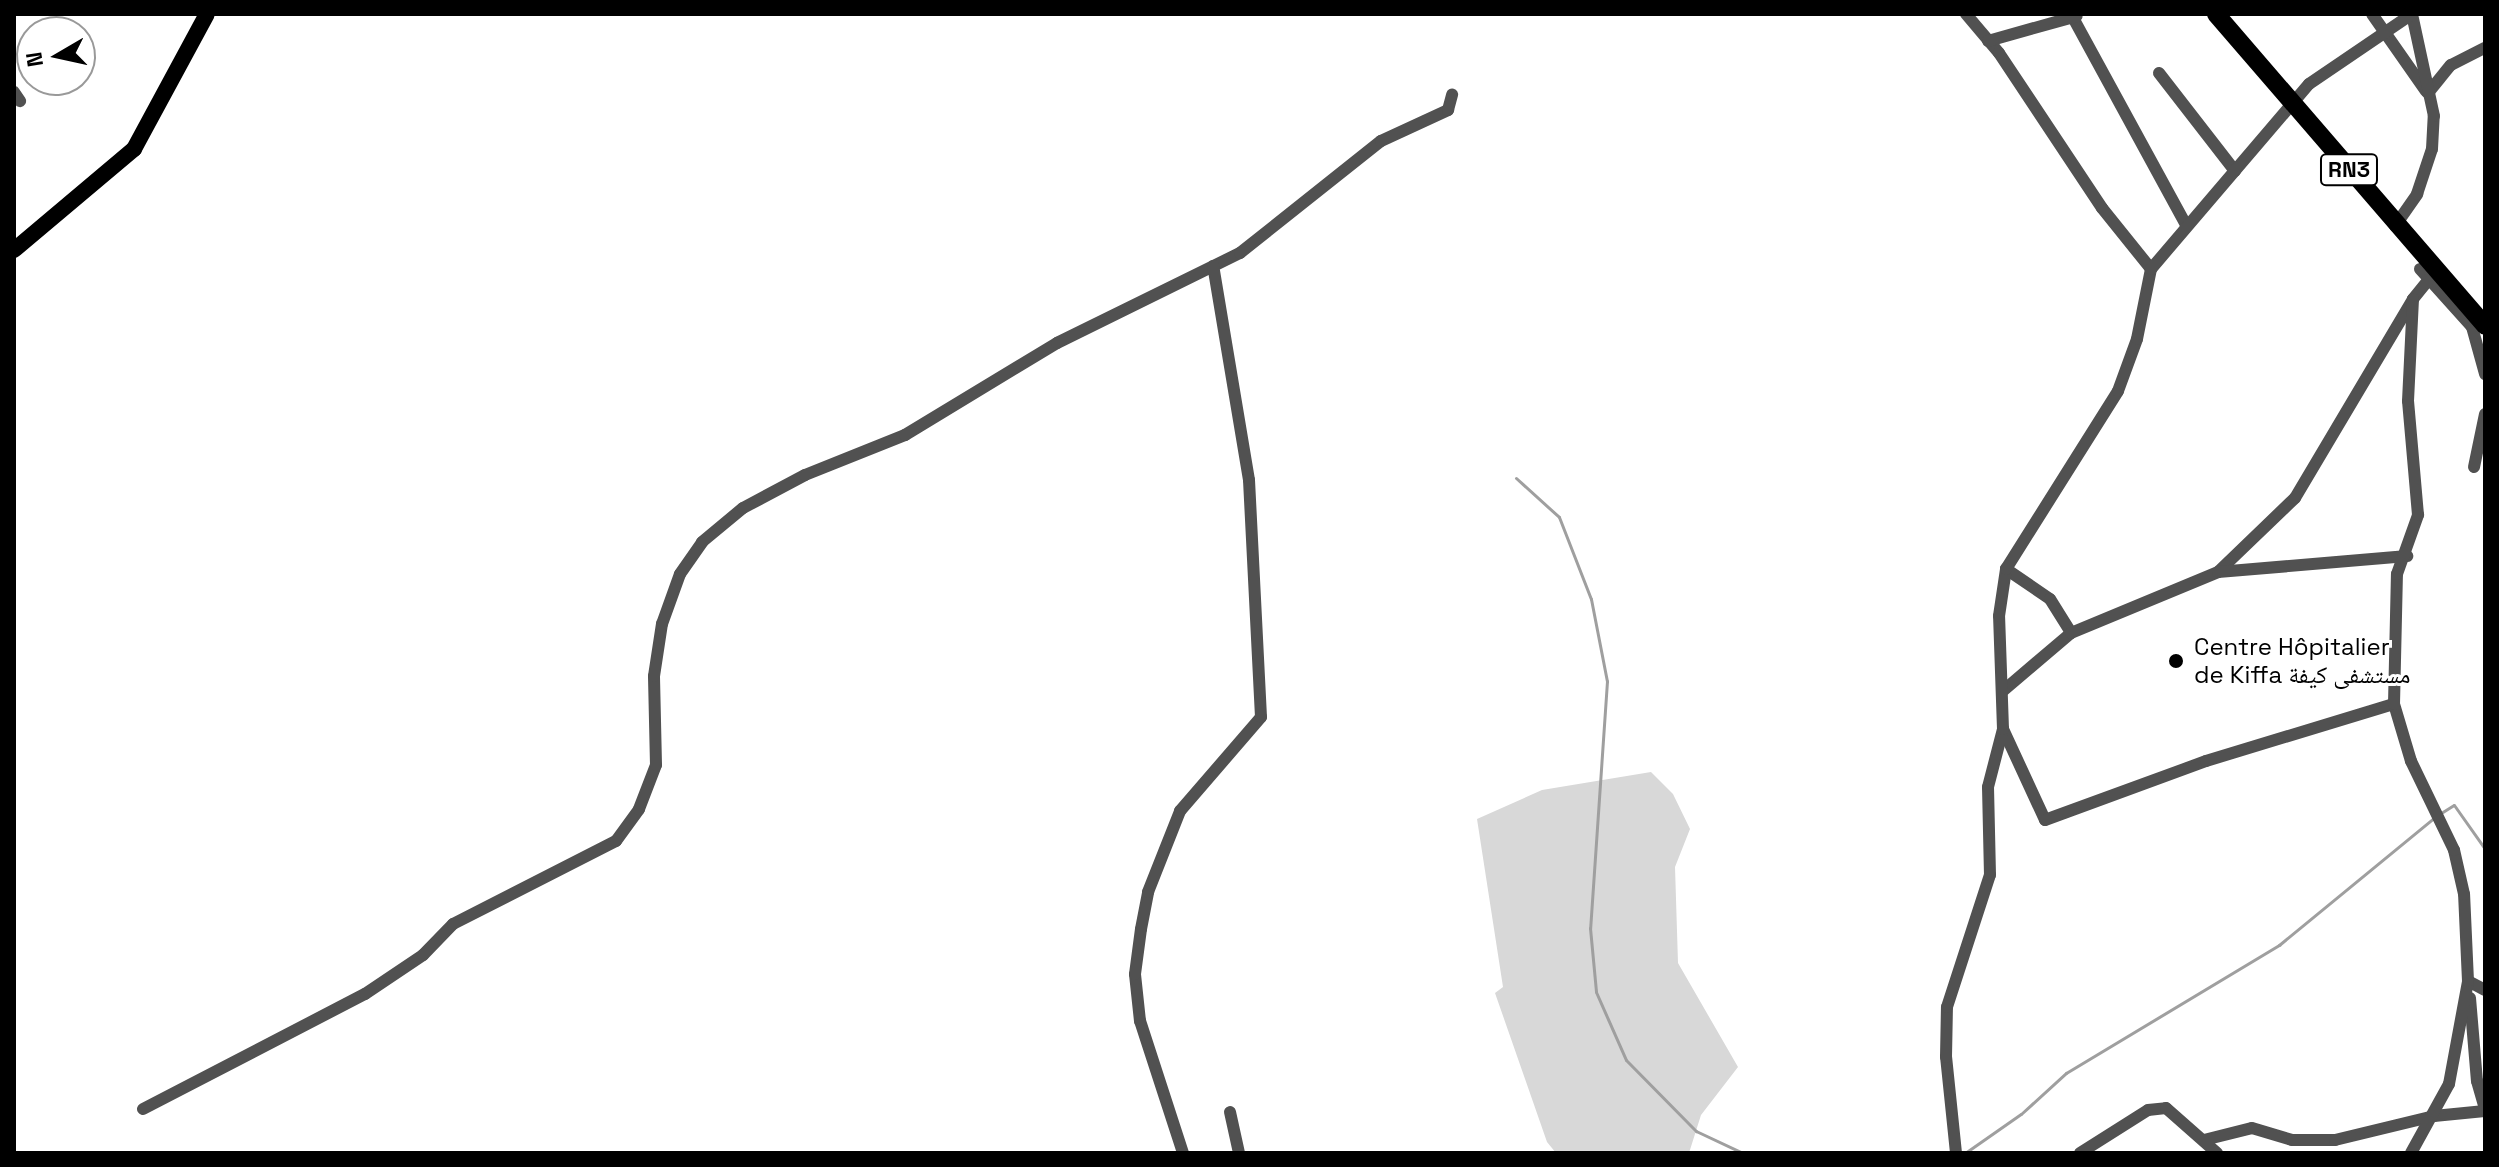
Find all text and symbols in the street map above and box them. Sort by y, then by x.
north arrow [16,16,96,96]
text: N [19,50,49,69]
road number: RN3 [2319,152,2379,188]
place label: Centre Hôpitalier de Kiffa مستشفى كيفة [2194,633,2410,689]
marker: Centre Hôpitalier de Kiffa مستشفى كيفة [2165,650,2187,672]

